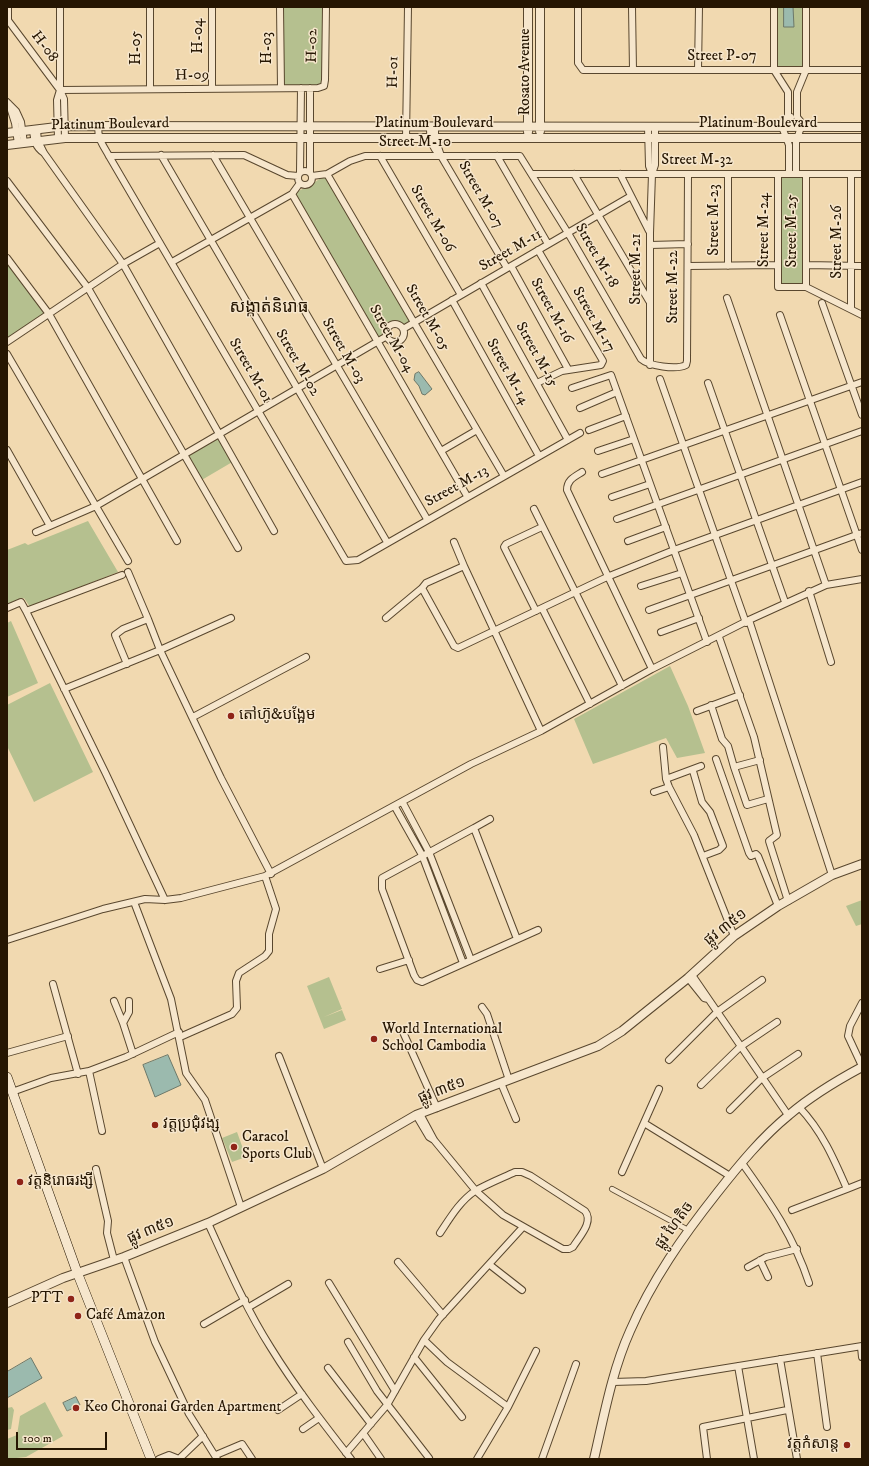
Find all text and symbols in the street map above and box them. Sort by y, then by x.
street label: H-04 [190,18,208,54]
street label: H-08 [27,28,61,66]
street label: Rosato Avenue [517,28,535,116]
street label: H-02 [304,29,322,63]
street label: H-05 [128,31,146,65]
street label: H-03 [259,32,277,64]
street label: Street P-07 [687,48,757,66]
street label: H-01 [385,56,403,88]
street label: H-09 [175,67,209,85]
street label: Platinum Boulevard [51,115,169,135]
street label: Platinum Boulevard [375,115,493,133]
street label: Platinum Boulevard [699,115,817,133]
street label: Street M-10 [379,134,451,152]
street label: Street M-32 [661,152,733,170]
street label: Street M-07 [454,158,506,232]
street label: Street M-06 [406,182,458,256]
street label: Street M-23 [706,184,724,256]
street label: Street M-24 [756,193,774,267]
street label: Street M-25 [784,194,802,268]
street label: Street M-26 [829,205,847,279]
street label: Street M-18 [570,221,622,291]
street label: Street M-11 [476,226,546,276]
street label: Street M-21 [628,233,646,305]
street label: Street M-22 [665,250,683,324]
street label: Street M-16 [526,275,576,347]
street label: Street M-05 [401,281,453,355]
street label: Street M-17 [568,284,618,356]
district label: សង្កាត់និរោធ [229,298,309,318]
street label: Street M-04 [364,302,418,376]
street label: Street M-03 [317,315,369,387]
street label: Street M-15 [511,319,561,391]
street label: Street M-02 [271,326,323,400]
street label: Street M-01 [224,335,276,407]
street label: Street M-14 [482,336,532,408]
street label: Street M-13 [422,462,492,512]
place label: តៅហ៊ូ&បង្អែម [239,707,316,725]
marker: តៅហ៊ូ&បង្អែម [226,711,236,721]
street label: ផ្លូវ ៣៥១ [701,906,751,950]
place label: World International School Cambodia [382,1021,502,1056]
marker: World International School Cambodia [369,1034,379,1044]
street label: ផ្លូវ ៣៥១ [416,1074,468,1108]
place label: វត្តប្រជុំវង្ស [163,1116,220,1134]
marker: វត្តប្រជុំវង្ស [150,1120,160,1130]
place label: Caracol Sports Club [242,1129,312,1164]
marker: Caracol Sports Club [229,1142,239,1152]
place label: វត្តនិរោធរង្សី [28,1173,93,1191]
marker: វត្តនិរោធរង្សី [15,1177,25,1187]
street label: ផ្លូវ ហៃតិច [652,1199,698,1253]
street label: ផ្លូវ ៣៥១ [125,1213,177,1249]
place label: PTT [31,1290,63,1308]
marker: PTT [66,1294,76,1304]
place label: Café Amazon [86,1307,165,1325]
marker: Café Amazon [73,1311,83,1321]
place label: Keo Choronai Garden Apartment [84,1399,281,1417]
marker: Keo Choronai Garden Apartment [71,1403,81,1413]
scale bar [18,1424,109,1450]
text: 100 m [23,1431,52,1446]
place label: វត្តកំសាន្ត [787,1436,839,1454]
marker: វត្តកំសាន្ត [842,1440,852,1450]

